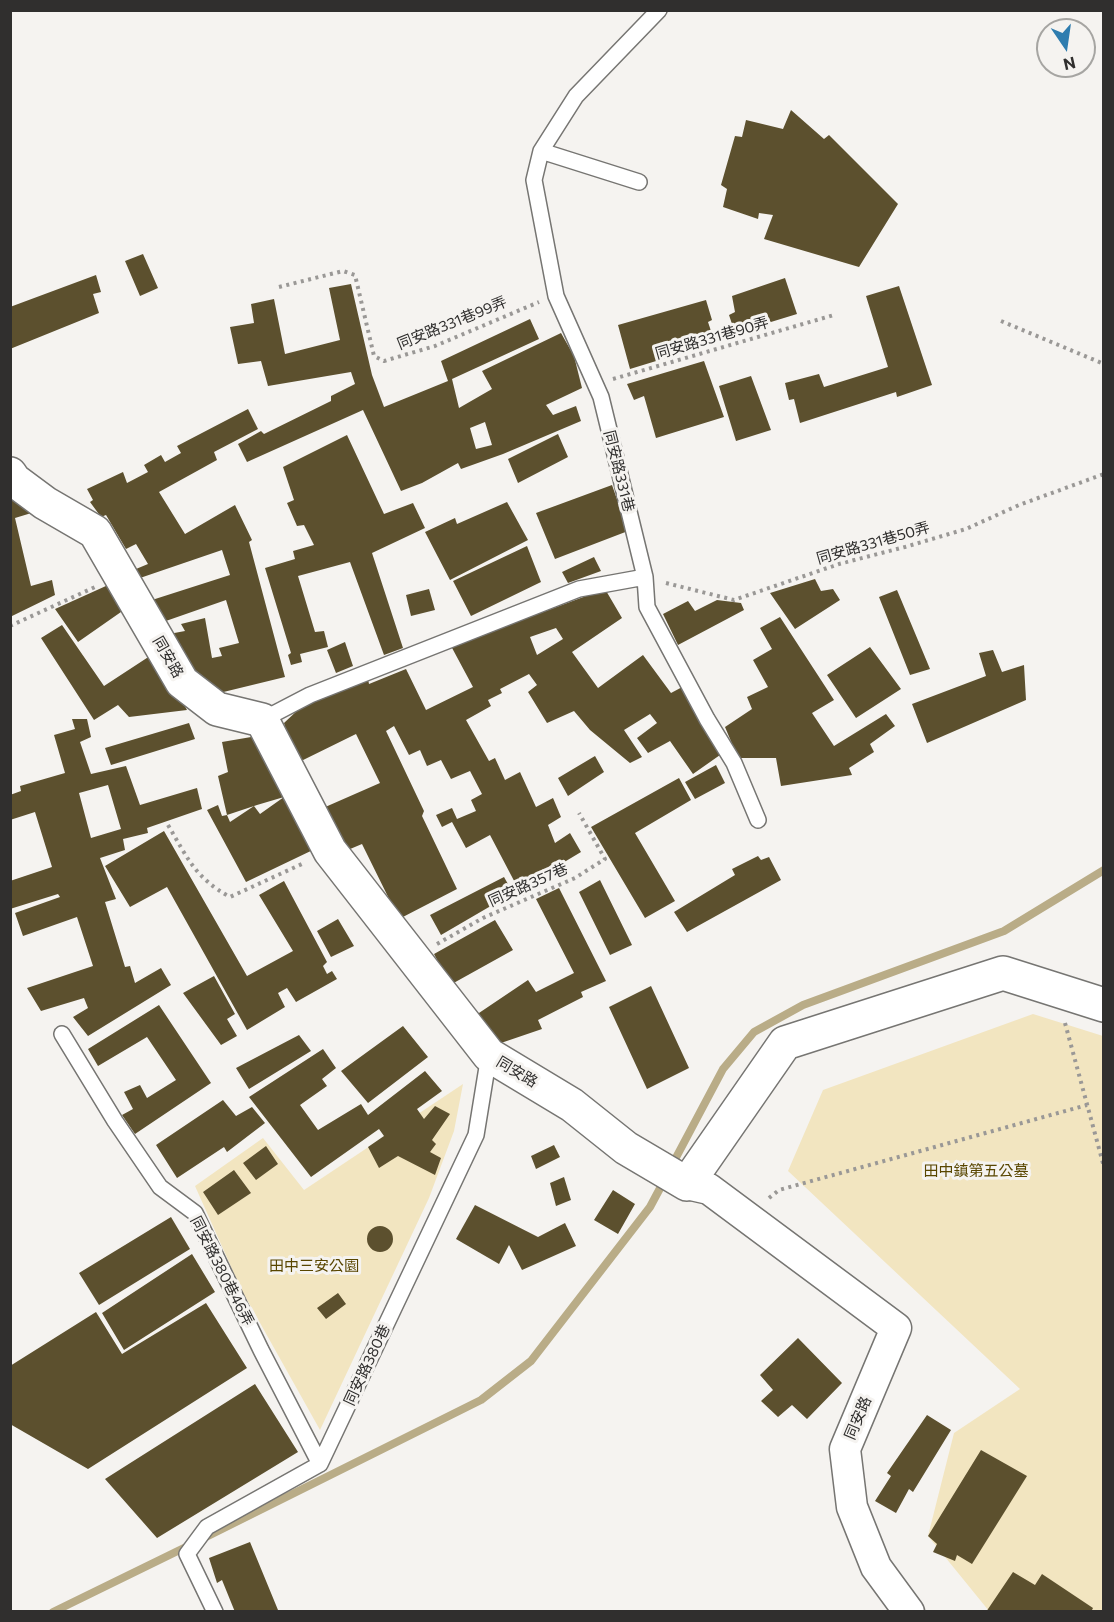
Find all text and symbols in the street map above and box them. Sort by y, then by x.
north arrow [1036,18,1096,78]
text: N [1062,53,1078,75]
street label: 同安路331巷99弄 [395,293,509,353]
street label: 同安路331巷90弄 [653,313,771,363]
street label: 同安路331巷 [600,428,638,514]
street label: 同安路331巷50弄 [814,518,932,568]
street label: 同安路 [149,633,187,681]
street label: 同安路357巷 [485,859,571,911]
street label: 同安路 [493,1053,541,1091]
park label: 田中鎮第五公墓 [924,1162,1028,1180]
street label: 同安路380巷46弄 [187,1213,257,1329]
park label: 田中三安公園 [269,1257,359,1275]
street label: 同安路380巷 [340,1322,394,1408]
street label: 同安路 [841,1394,875,1442]

